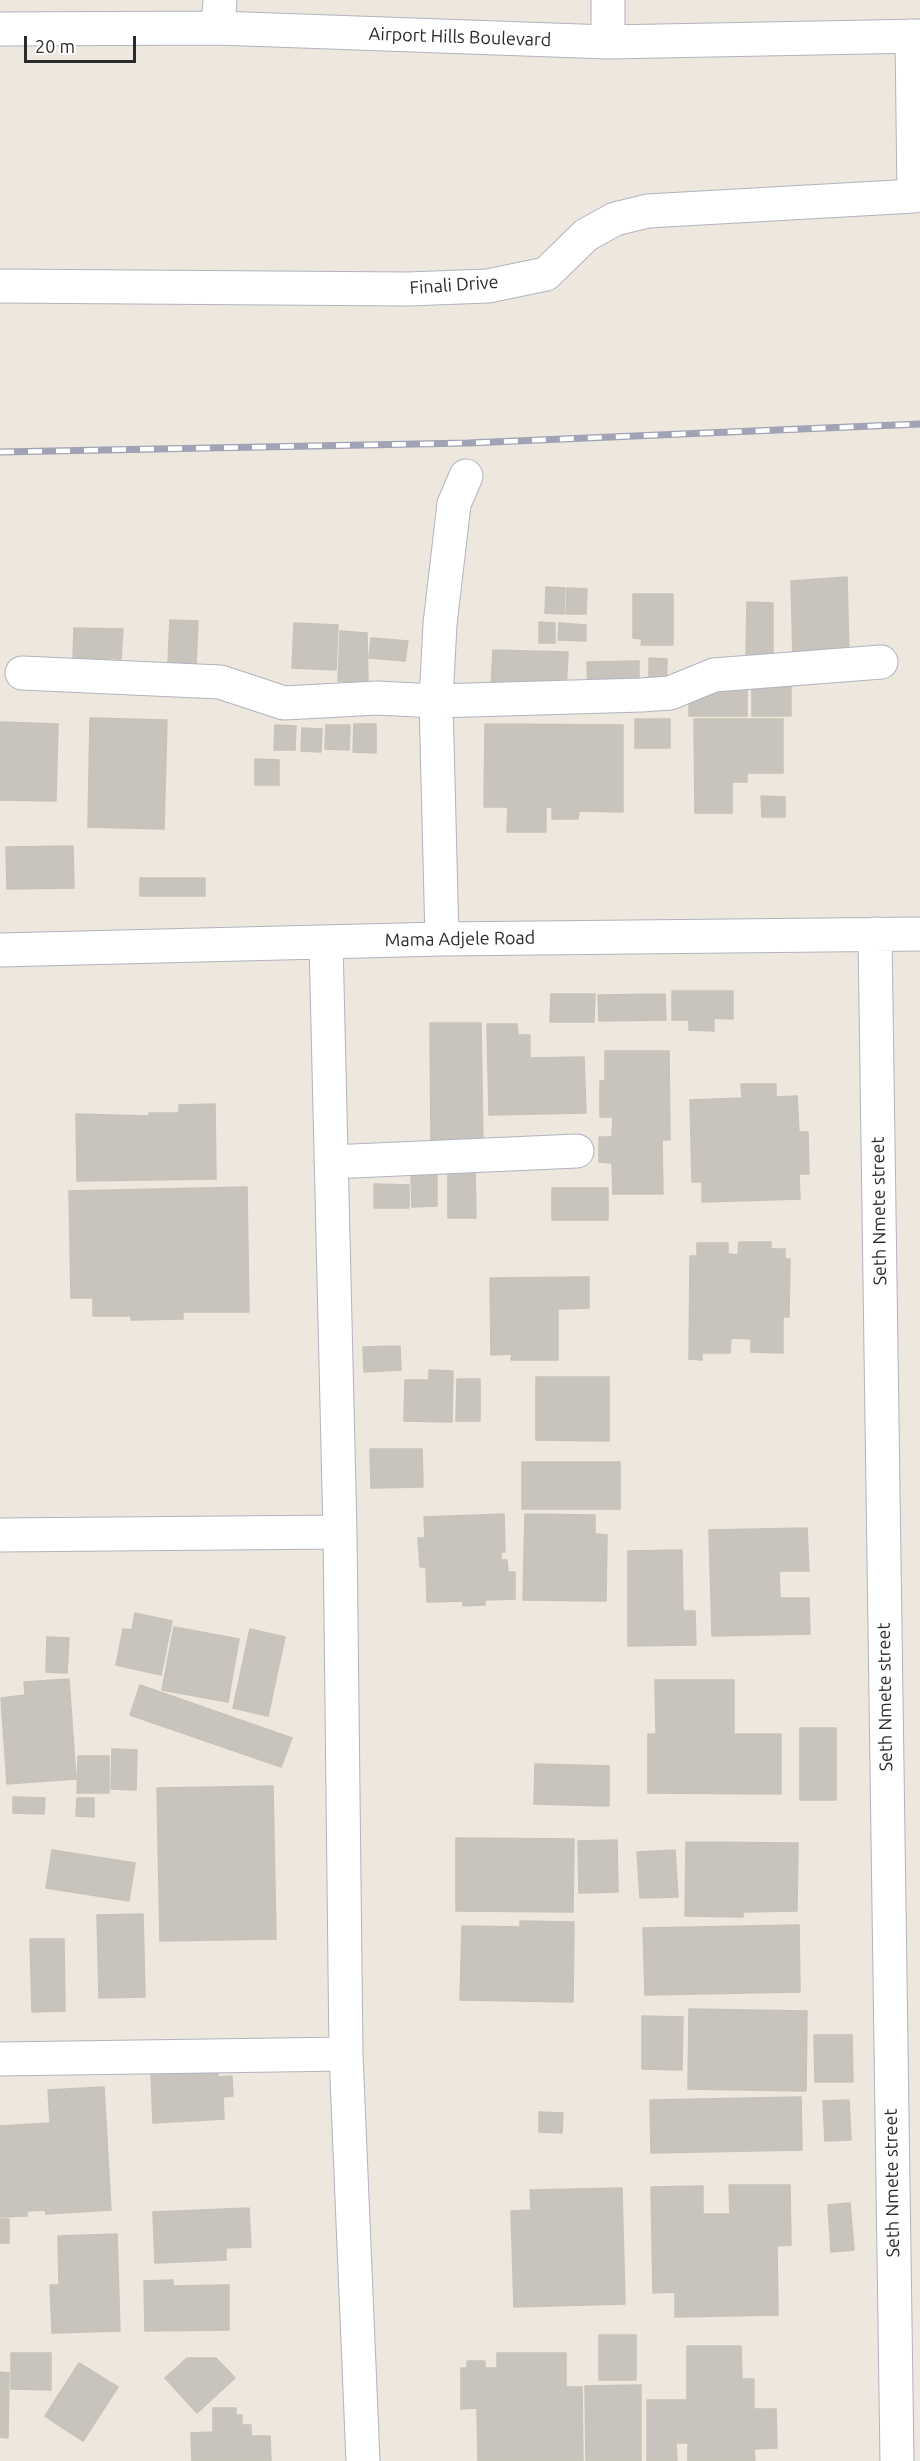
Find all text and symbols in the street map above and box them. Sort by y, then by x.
street label: Airport Hills Boulevard [368,23,552,51]
scale bar [27,24,140,62]
text: 20 m [35,36,75,56]
street label: Finali Drive [409,271,499,299]
street label: Mama Adjele Road [385,927,535,951]
street label: Seth Nmete street [867,1136,891,1286]
street label: Seth Nmete street [873,1622,897,1772]
street label: Seth Nmete street [880,2108,904,2258]

